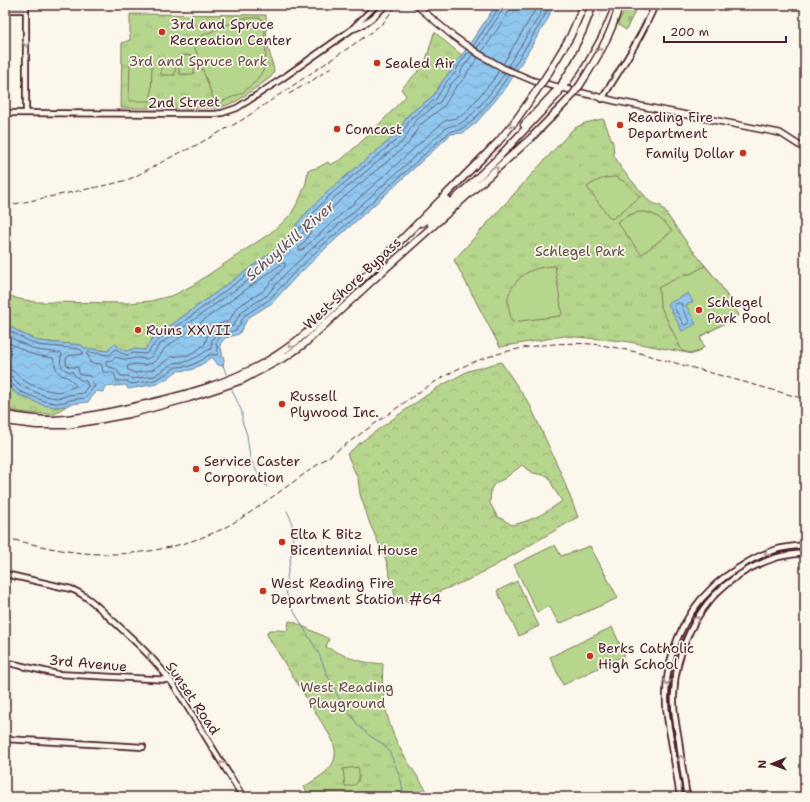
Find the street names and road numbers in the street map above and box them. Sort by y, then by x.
street label: 2nd Street [148,92,220,112]
street label: West Shore Bypass [299,233,405,333]
street label: 3rd Avenue [48,651,128,675]
street label: Sunset Road [162,658,224,738]

